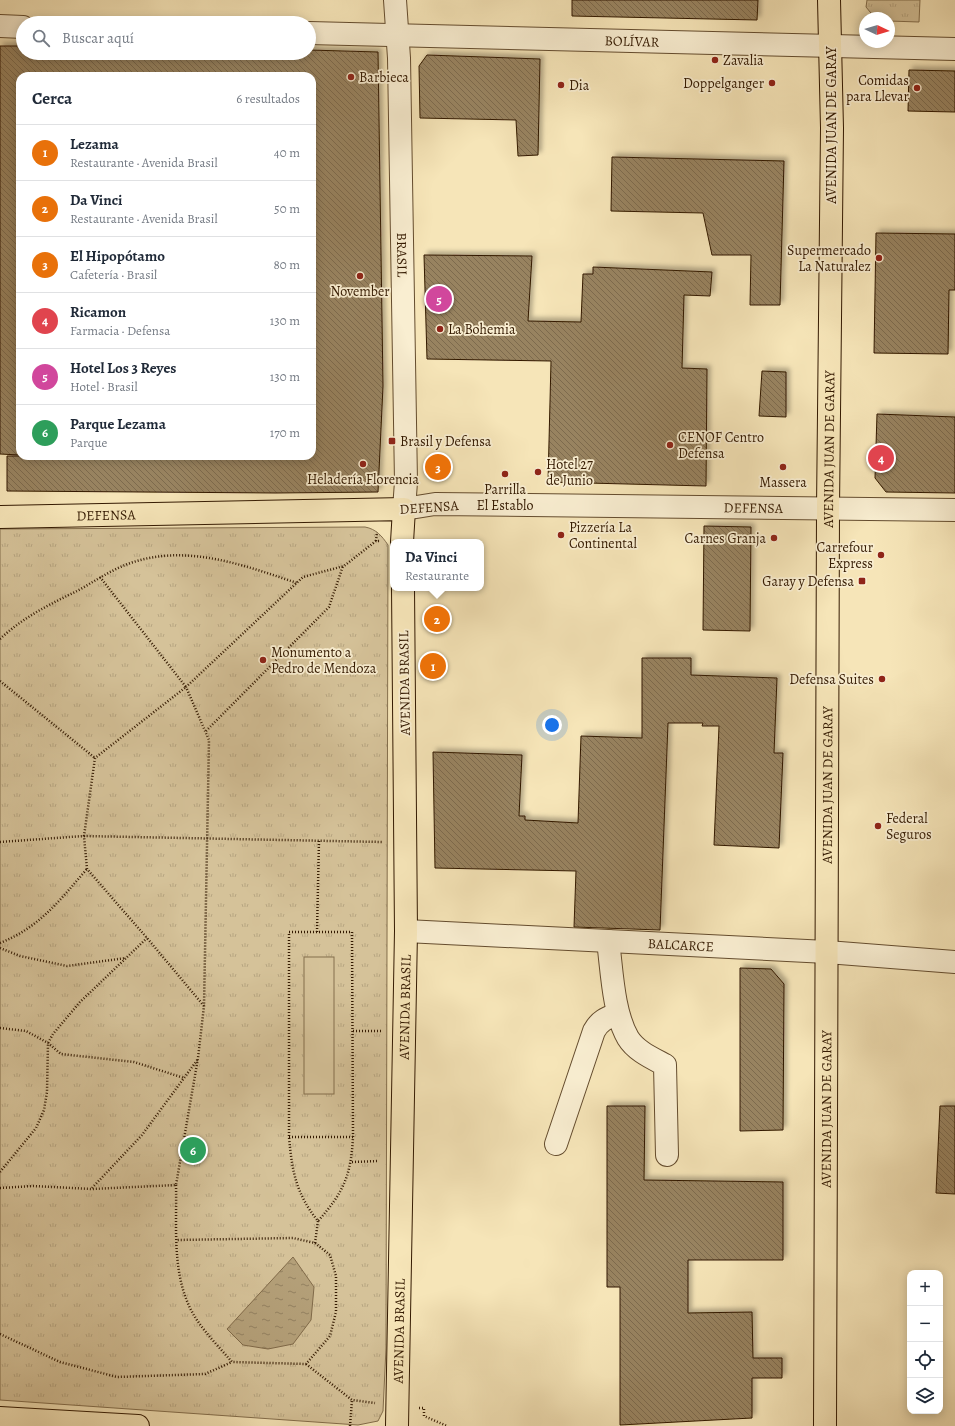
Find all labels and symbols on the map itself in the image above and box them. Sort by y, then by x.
north arrow [859,12,895,48]
street label: BOLÍVAR [604,31,660,52]
street label: AVENIDA JUAN DE GARAY [822,46,841,205]
place label: Zavalia [723,51,764,70]
marker: Zavalia [710,55,720,65]
place label: Barbieca [359,68,409,87]
place label: Comidas para Llevar [846,71,910,106]
marker: Barbieca [346,72,356,82]
place label: Doppelganger [683,74,765,93]
place label: Dia [569,76,590,95]
marker: Doppelganger [767,78,777,88]
marker: Dia [556,80,566,90]
marker: Comidas para Llevar [912,83,922,93]
street label: BRASIL [392,232,412,278]
place label: Supermercado La Naturalez [787,241,871,276]
marker: Supermercado La Naturalez [874,253,884,263]
marker: November [355,271,365,281]
place label: November [330,282,390,301]
pin: 5 [426,284,452,314]
place label: La Bohemia [448,320,516,339]
marker: La Bohemia [435,324,445,334]
street label: AVENIDA JUAN DE GARAY [819,370,839,529]
place label: CENOF Centro Defensa [678,428,764,463]
place label: Brasil y Defensa [400,432,492,451]
marker: Brasil y Defensa [387,436,397,446]
marker: CENOF Centro Defensa [665,440,675,450]
pin: 4 [868,443,894,473]
pin: 3 [425,452,451,482]
place label: Hotel 27 de Junio [546,455,593,490]
marker: Heladería Florencia [358,459,368,469]
marker: Massera [778,462,788,472]
marker: Hotel 27 de Junio [533,467,543,477]
marker: Parrilla El Establo [500,469,510,479]
place label: Heladería Florencia [307,470,419,489]
place label: Massera [759,473,807,492]
place label: Parrilla El Establo [476,480,534,515]
street label: DEFENSA [399,496,460,519]
street label: DEFENSA [724,498,784,518]
street label: DEFENSA [76,505,137,525]
place label: Pizzería La Continental [569,518,637,553]
place label: Carnes Granja [685,529,766,548]
marker: Pizzería La Continental [556,530,566,540]
marker: Carnes Granja [769,533,779,543]
place label: Carrefour Express [817,538,874,573]
marker: Carrefour Express [876,550,886,560]
place label: Garay y Defensa [762,572,854,591]
marker: Garay y Defensa [857,576,867,586]
pin: 2 [424,604,450,634]
street label: AVENIDA BRASIL [394,630,415,737]
place label: Monumento a Pedro de Mendoza [271,643,377,678]
pin: 1 [420,651,446,681]
marker: Monumento a Pedro de Mendoza [258,655,268,665]
place label: Defensa Suites [789,670,874,689]
marker: Defensa Suites [877,674,887,684]
street label: AVENIDA JUAN DE GARAY [818,706,837,865]
your location [542,715,562,735]
place label: Federal Seguros [886,809,932,844]
marker: Federal Seguros [873,821,883,831]
street label: BALCARCE [647,934,714,956]
street label: AVENIDA BRASIL [395,954,416,1061]
street label: AVENIDA JUAN DE GARAY [817,1030,836,1189]
pin: 6 [180,1135,206,1165]
street label: AVENIDA BRASIL [389,1278,410,1385]

